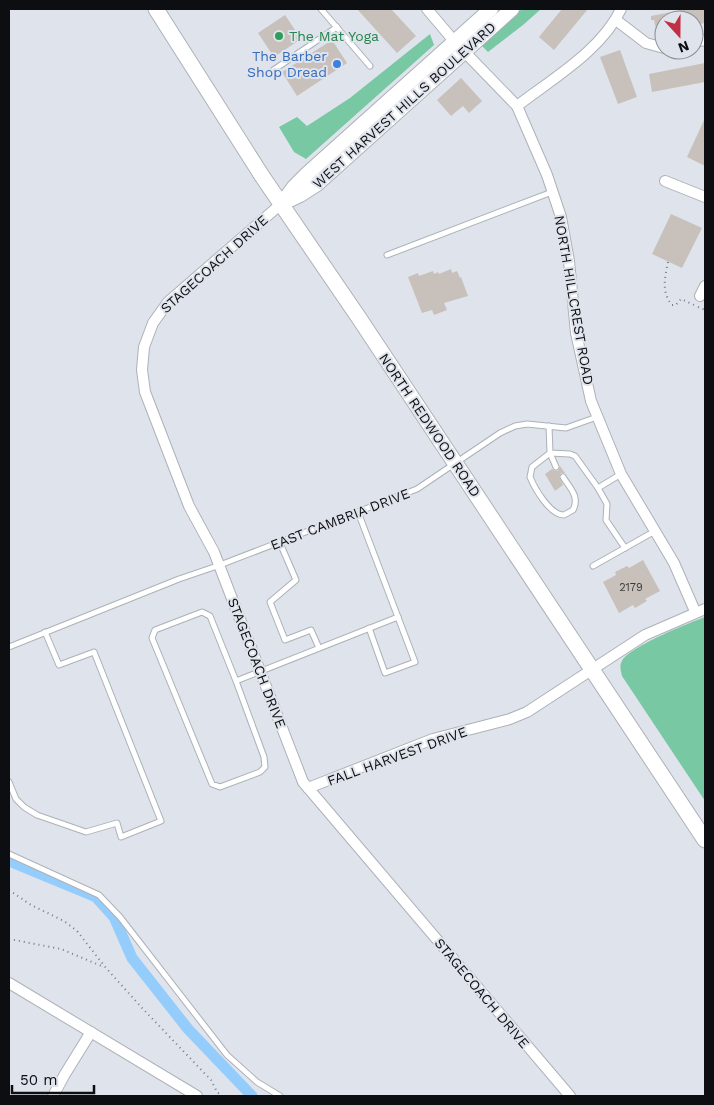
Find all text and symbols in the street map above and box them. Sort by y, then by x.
north arrow [654,10,704,60]
street label: WEST HARVEST HILLS BOULEVARD [309,19,499,191]
place label: The Mat Yoga [289,28,379,44]
marker: The Mat Yoga [273,30,285,42]
text: N [676,38,691,56]
place label: The Barber Shop Dread [247,48,327,80]
marker: The Barber Shop Dread [331,58,343,70]
street label: STAGECOACH DRIVE [157,212,271,316]
street label: NORTH HILLCREST ROAD [551,214,597,386]
street label: NORTH REDWOOD ROAD [376,350,484,500]
street label: EAST CAMBRIA DRIVE [268,485,412,553]
house number: 2179 [619,581,643,594]
street label: STAGECOACH DRIVE [225,596,289,731]
street label: FALL HARVEST DRIVE [325,723,469,789]
street label: STAGECOACH DRIVE [431,935,533,1051]
scale bar [12,1062,95,1094]
text: 50 m [20,1071,57,1089]

